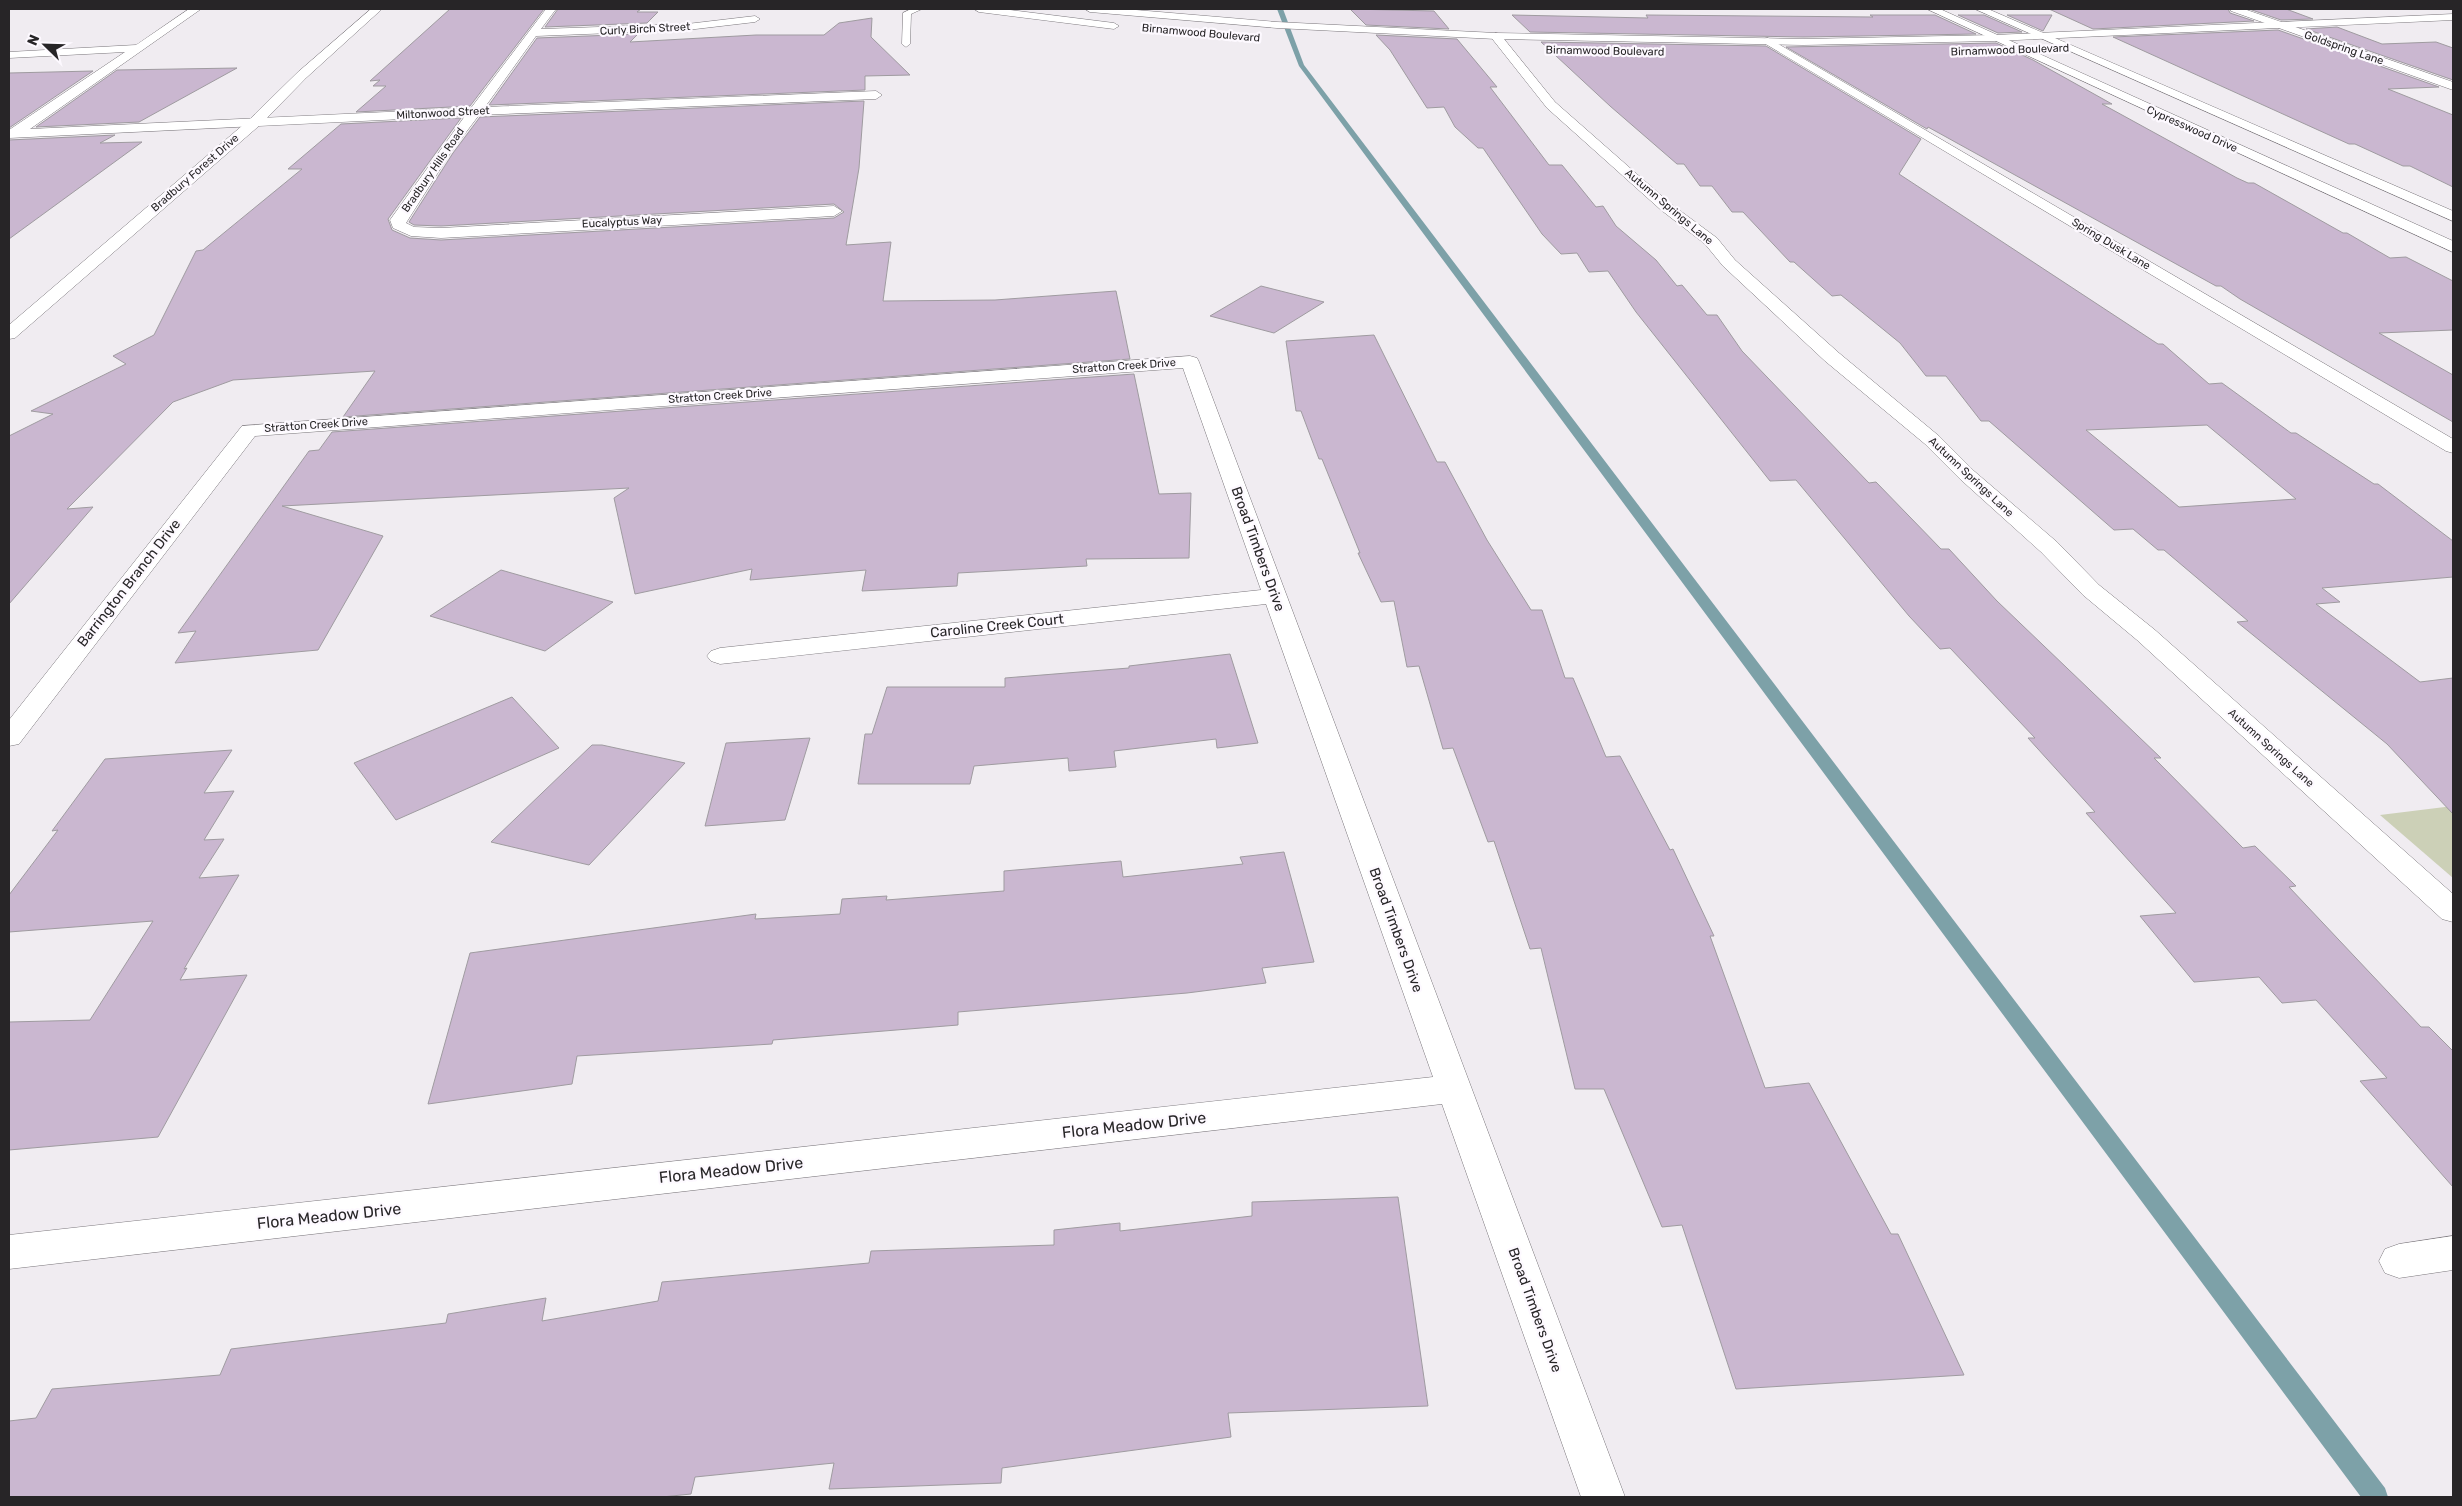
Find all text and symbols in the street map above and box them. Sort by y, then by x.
north arrow [20,20,70,70]
street label: Curly Birch Street [599,20,691,38]
street label: Birnamwood Boulevard [1141,21,1261,45]
street label: Goldspring Lane [2303,28,2385,68]
text: N [24,32,43,48]
street label: Birnamwood Boulevard [1950,41,2070,59]
street label: Birnamwood Boulevard [1546,43,1664,59]
street label: Cypresswood Drive [2144,103,2240,155]
street label: Miltonwood Street [396,104,491,122]
street label: Bradbury Hills Road [399,125,467,215]
street label: Bradbury Forest Drive [149,131,241,215]
street label: Autumn Springs Lane [1622,166,1716,248]
street label: Eucalyptus Way [582,213,662,231]
street label: Spring Dusk Lane [2069,215,2153,273]
street label: Stratton Creek Drive [1072,356,1176,376]
street label: Stratton Creek Drive [668,386,772,406]
street label: Stratton Creek Drive [264,415,368,435]
street label: Autumn Springs Lane [1926,434,2016,520]
street label: Broad Timbers Drive [1228,484,1289,614]
street label: Barrington Branch Drive [74,516,184,650]
street label: Caroline Creek Court [929,610,1065,641]
street label: Autumn Springs Lane [2225,706,2317,790]
street label: Broad Timbers Drive [1366,865,1427,995]
street label: Flora Meadow Drive [1061,1108,1207,1142]
street label: Flora Meadow Drive [658,1153,804,1187]
street label: Flora Meadow Drive [256,1199,402,1233]
street label: Broad Timbers Drive [1505,1245,1566,1375]

